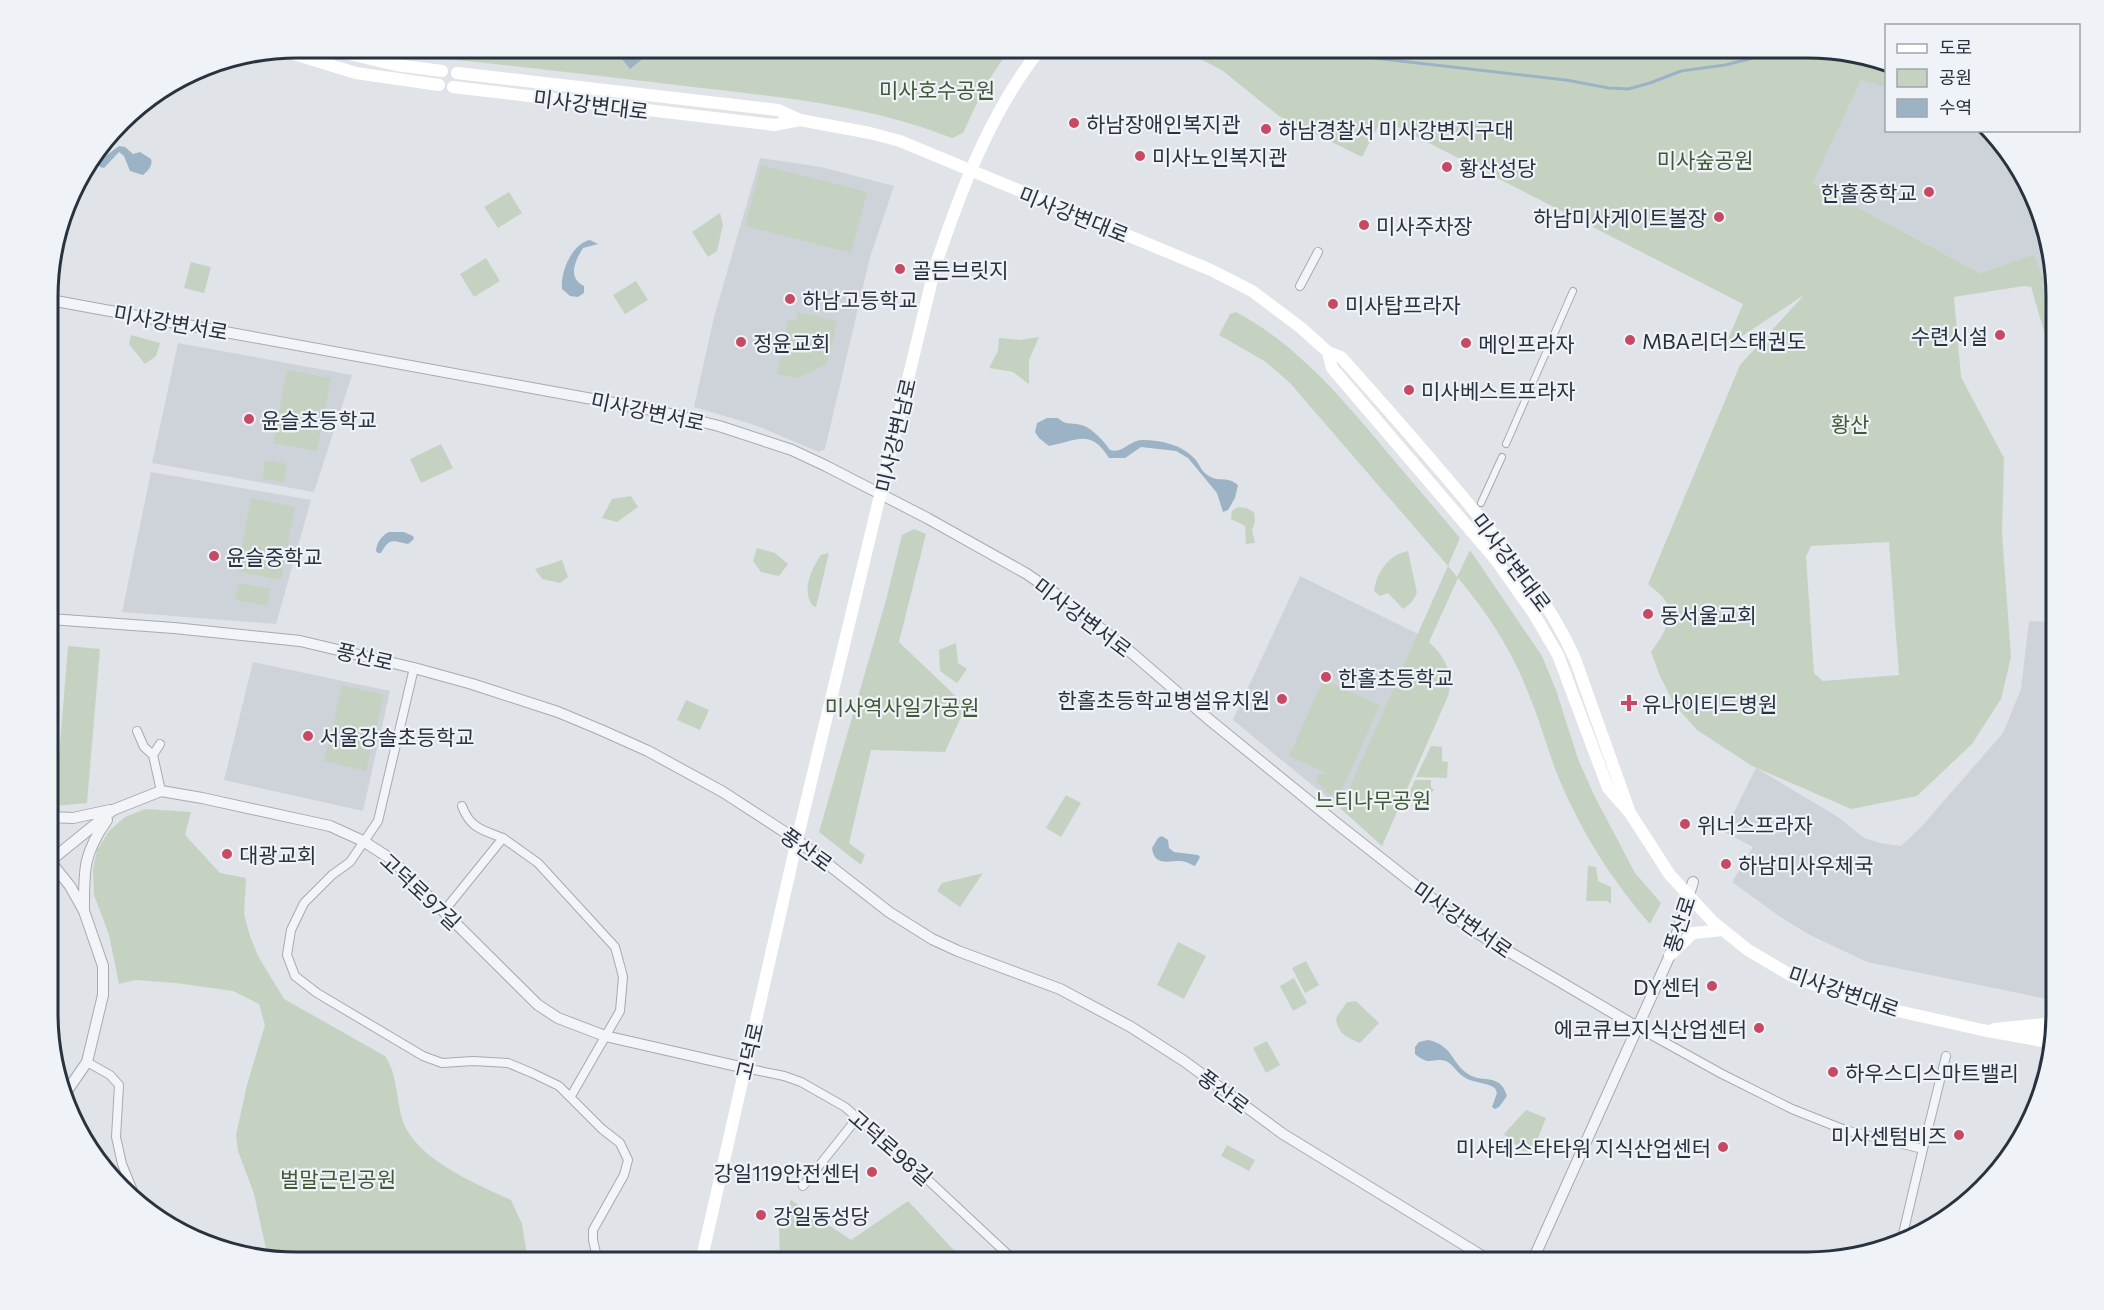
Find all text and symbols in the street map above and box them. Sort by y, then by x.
legend [1885,24,2080,132]
text: 도로 [1939,36,1972,58]
text: 공원 [1939,66,1972,88]
park label: 미사호수공원 [879,77,995,102]
street label: 미사강변대로 [532,85,650,123]
text: 수역 [1939,96,1972,118]
place label: 하남장애인복지관 [1086,111,1241,136]
marker: 하남장애인복지관 [1067,116,1081,130]
place label: 하남경찰서 미사강변지구대 [1278,117,1514,142]
marker: 하남경찰서 미사강변지구대 [1259,122,1273,136]
place label: 미사노인복지관 [1152,144,1287,169]
park label: 미사숲공원 [1657,147,1753,172]
marker: 미사노인복지관 [1133,149,1147,163]
place label: 황산성당 [1459,155,1536,180]
marker: 황산성당 [1440,160,1454,174]
place label: 한홀중학교 [1820,180,1917,205]
street label: 미사강변대로 [1016,181,1132,247]
marker: 한홀중학교 [1922,185,1936,199]
place label: 하남미사게이트볼장 [1533,205,1707,230]
marker: 하남미사게이트볼장 [1712,210,1726,224]
place label: 미사주차장 [1376,213,1473,238]
marker: 미사주차장 [1357,218,1371,232]
place label: 골든브릿지 [912,257,1009,282]
marker: 골든브릿지 [893,262,907,276]
place label: 하남고등학교 [802,287,918,312]
marker: 하남고등학교 [783,292,797,306]
place label: 미사탑프라자 [1345,292,1461,317]
marker: 미사탑프라자 [1326,297,1340,311]
street label: 미사강변서로 [112,300,230,344]
place label: 수련시설 [1911,323,1988,348]
place label: MBA리더스태권도 [1642,328,1806,353]
marker: 수련시설 [1993,328,2007,342]
place label: 정윤교회 [753,330,830,355]
place label: 메인프라자 [1478,331,1575,356]
marker: MBA리더스태권도 [1623,333,1637,347]
marker: 정윤교회 [734,335,748,349]
marker: 메인프라자 [1459,336,1473,350]
street label: 미사강변남로 [870,376,920,494]
place label: 미사베스트프라자 [1421,378,1576,403]
marker: 미사베스트프라자 [1402,383,1416,397]
street label: 미사강변서로 [589,387,707,435]
place label: 윤슬초등학교 [261,407,377,432]
park label: 황산 [1831,411,1869,436]
marker: 윤슬초등학교 [242,412,256,426]
street label: 미사강변대로 [1467,508,1557,616]
place label: 윤슬중학교 [226,544,323,569]
marker: 윤슬중학교 [207,549,221,563]
street label: 미사강변서로 [1029,572,1137,662]
place label: 동서울교회 [1660,602,1757,627]
marker: 동서울교회 [1641,607,1655,621]
street label: 풍산로 [334,637,396,675]
place label: 한홀초등학교 [1338,665,1454,690]
marker: 한홀초등학교 [1319,670,1333,684]
place label: 한홀초등학교병설유치원 [1057,687,1270,712]
place label: 유나이티드병원 [1642,691,1777,716]
marker: 한홀초등학교병설유치원 [1275,692,1289,706]
park label: 미사역사일가공원 [825,694,979,719]
marker: 유나이티드병원 [1620,694,1638,712]
place label: 서울강솔초등학교 [320,724,475,749]
marker: 서울강솔초등학교 [301,729,315,743]
park label: 느티나무공원 [1315,787,1431,812]
place label: 위너스프라자 [1697,812,1813,837]
marker: 위너스프라자 [1678,817,1692,831]
street label: 풍산로 [776,822,838,876]
place label: 대광교회 [239,842,316,867]
marker: 대광교회 [220,847,234,861]
street label: 고덕로97길 [376,847,466,935]
place label: 하남미사우체국 [1738,852,1873,877]
marker: 하남미사우체국 [1719,857,1733,871]
street label: 미사강변서로 [1408,876,1518,962]
street label: 풍산로 [1658,893,1700,955]
street label: 미사강변대로 [1785,960,1903,1022]
place label: DY센터 [1633,974,1700,999]
marker: DY센터 [1705,979,1719,993]
place label: 에코큐브지식산업센터 [1554,1016,1747,1041]
street label: 고덕로 [730,1020,768,1082]
marker: 에코큐브지식산업센터 [1752,1021,1766,1035]
place label: 하우스디스마트밸리 [1845,1060,2019,1085]
street label: 풍산로 [1193,1064,1255,1118]
marker: 하우스디스마트밸리 [1826,1065,1840,1079]
street label: 고덕로98길 [844,1104,938,1190]
place label: 미사센텀비즈 [1831,1123,1947,1148]
marker: 미사센텀비즈 [1952,1128,1966,1142]
place label: 미사테스타타워 지식산업센터 [1456,1135,1711,1160]
marker: 미사테스타타워 지식산업센터 [1716,1140,1730,1154]
place label: 강일119안전센터 [713,1160,860,1185]
marker: 강일119안전센터 [865,1165,879,1179]
park label: 벌말근린공원 [280,1166,396,1191]
place label: 강일동성당 [773,1203,870,1228]
marker: 강일동성당 [754,1208,768,1222]

